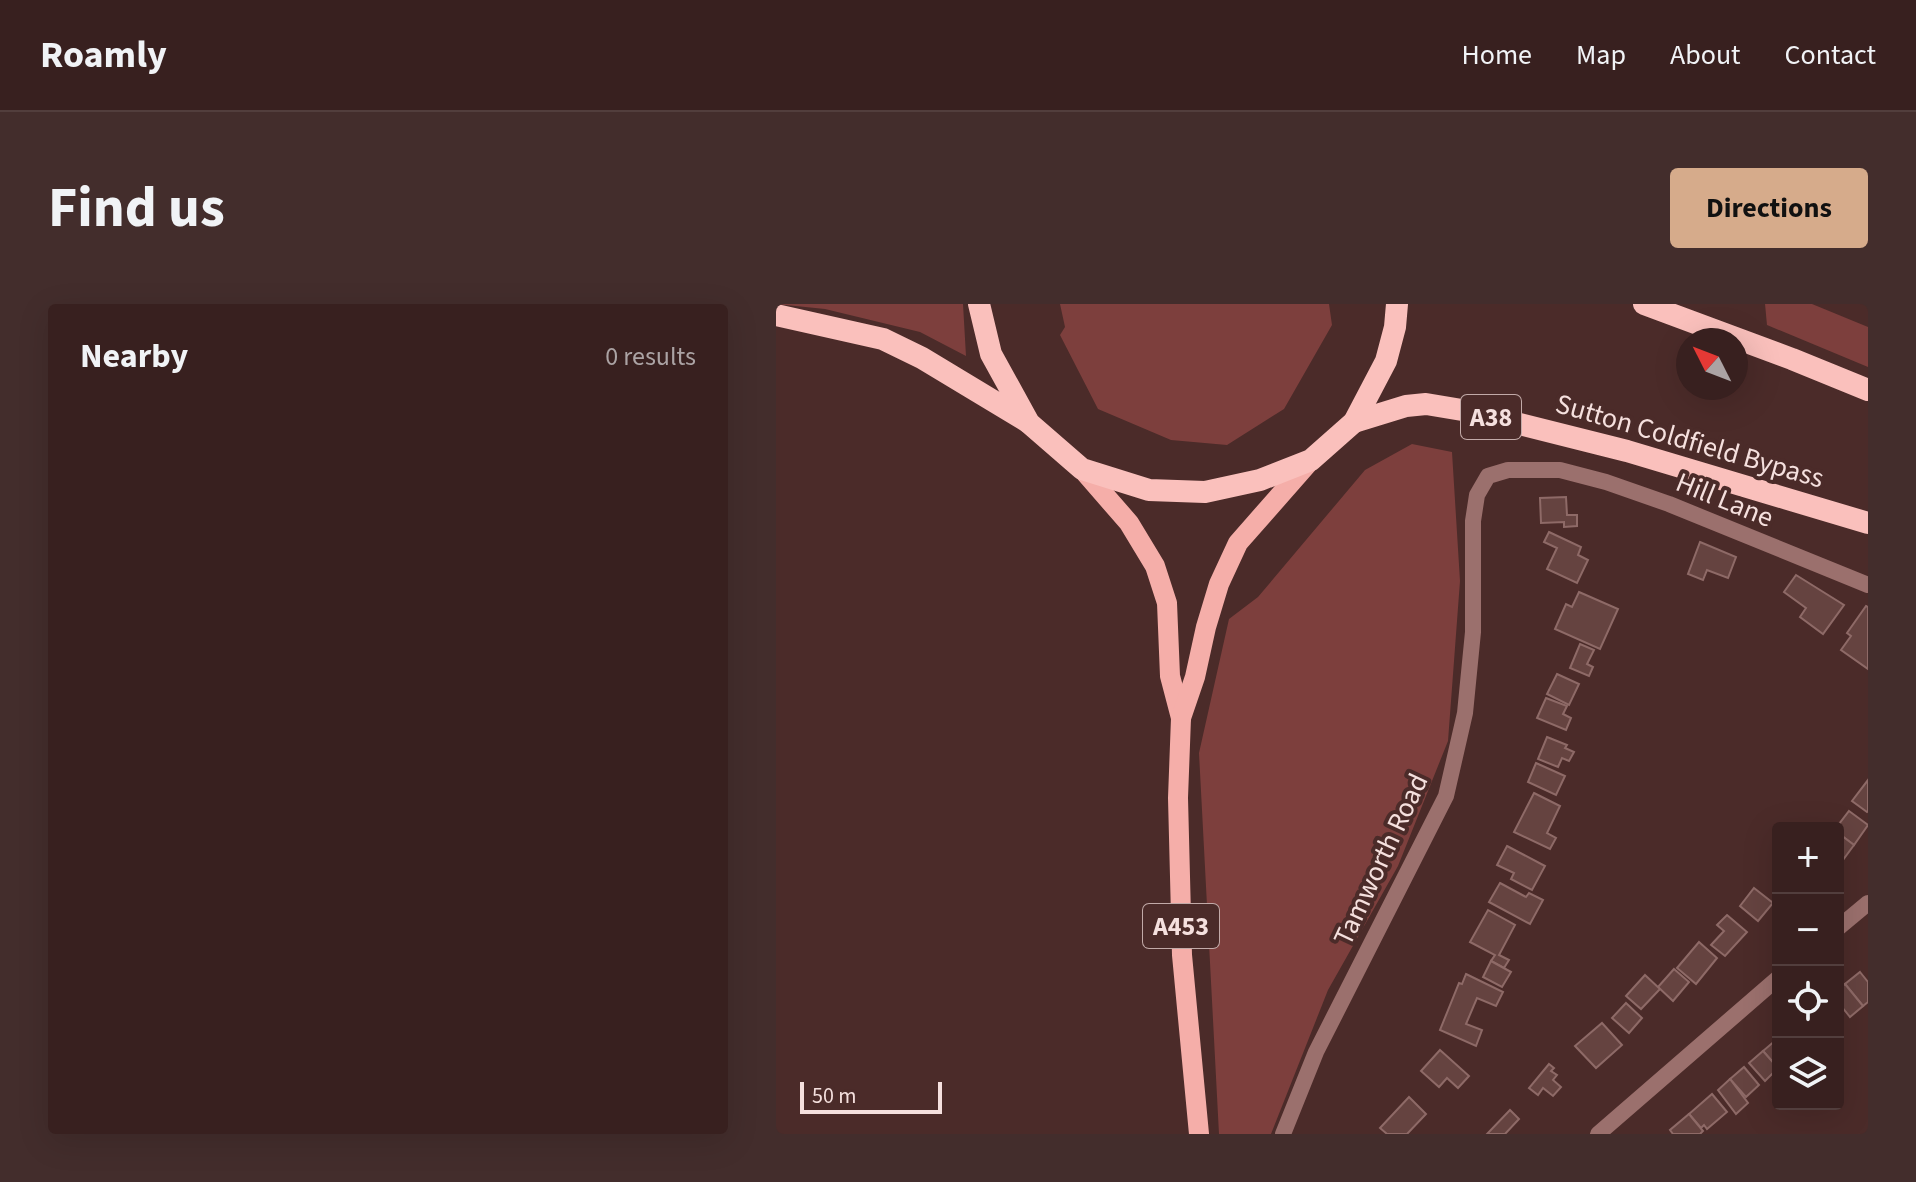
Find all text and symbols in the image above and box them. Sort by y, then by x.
text: Roamly [40,28,167,82]
text: Home [1461,35,1532,75]
text: Map [1576,35,1626,75]
text: About [1670,35,1741,75]
text: Contact [1785,35,1876,75]
button: Directions [1670,168,1868,248]
text: Find us [48,169,225,248]
north arrow [1676,328,1748,400]
text: Nearby [80,332,188,381]
text: 0 results [605,338,696,375]
street label: Sutton Coldfield Bypass [1551,384,1828,498]
road number: A38 [1461,395,1521,439]
street label: Hill Lane [1670,462,1779,538]
street label: Tamworth Road [1324,767,1438,952]
map controls [1772,822,1844,1110]
button: + [1772,822,1844,894]
button: − [1772,894,1844,966]
road number: A453 [1143,904,1219,948]
button: locate [1772,966,1844,1038]
button: layers [1772,1038,1844,1110]
scale bar [800,1078,942,1114]
text: 50 m [812,1080,857,1112]

